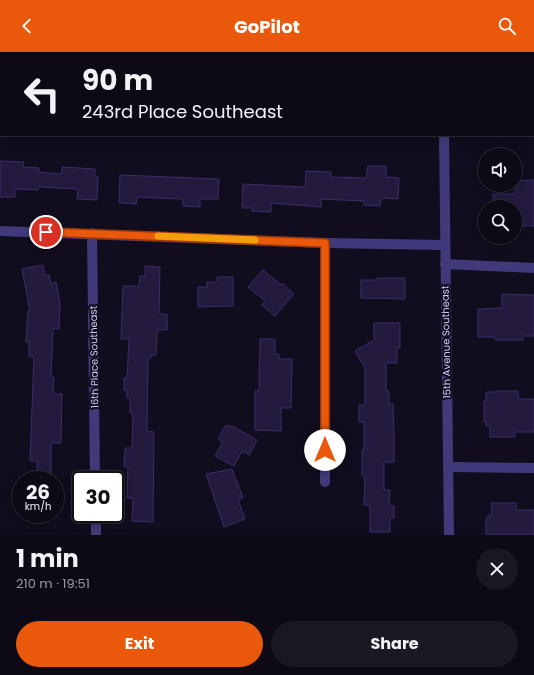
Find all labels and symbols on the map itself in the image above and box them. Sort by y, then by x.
pin [29,215,63,249]
street label: 15th Avenue Southeast [438,285,454,399]
street label: 16th Place Southeast [86,305,102,408]
position arrow [304,429,346,471]
speed limit sign: 30 [72,471,124,523]

